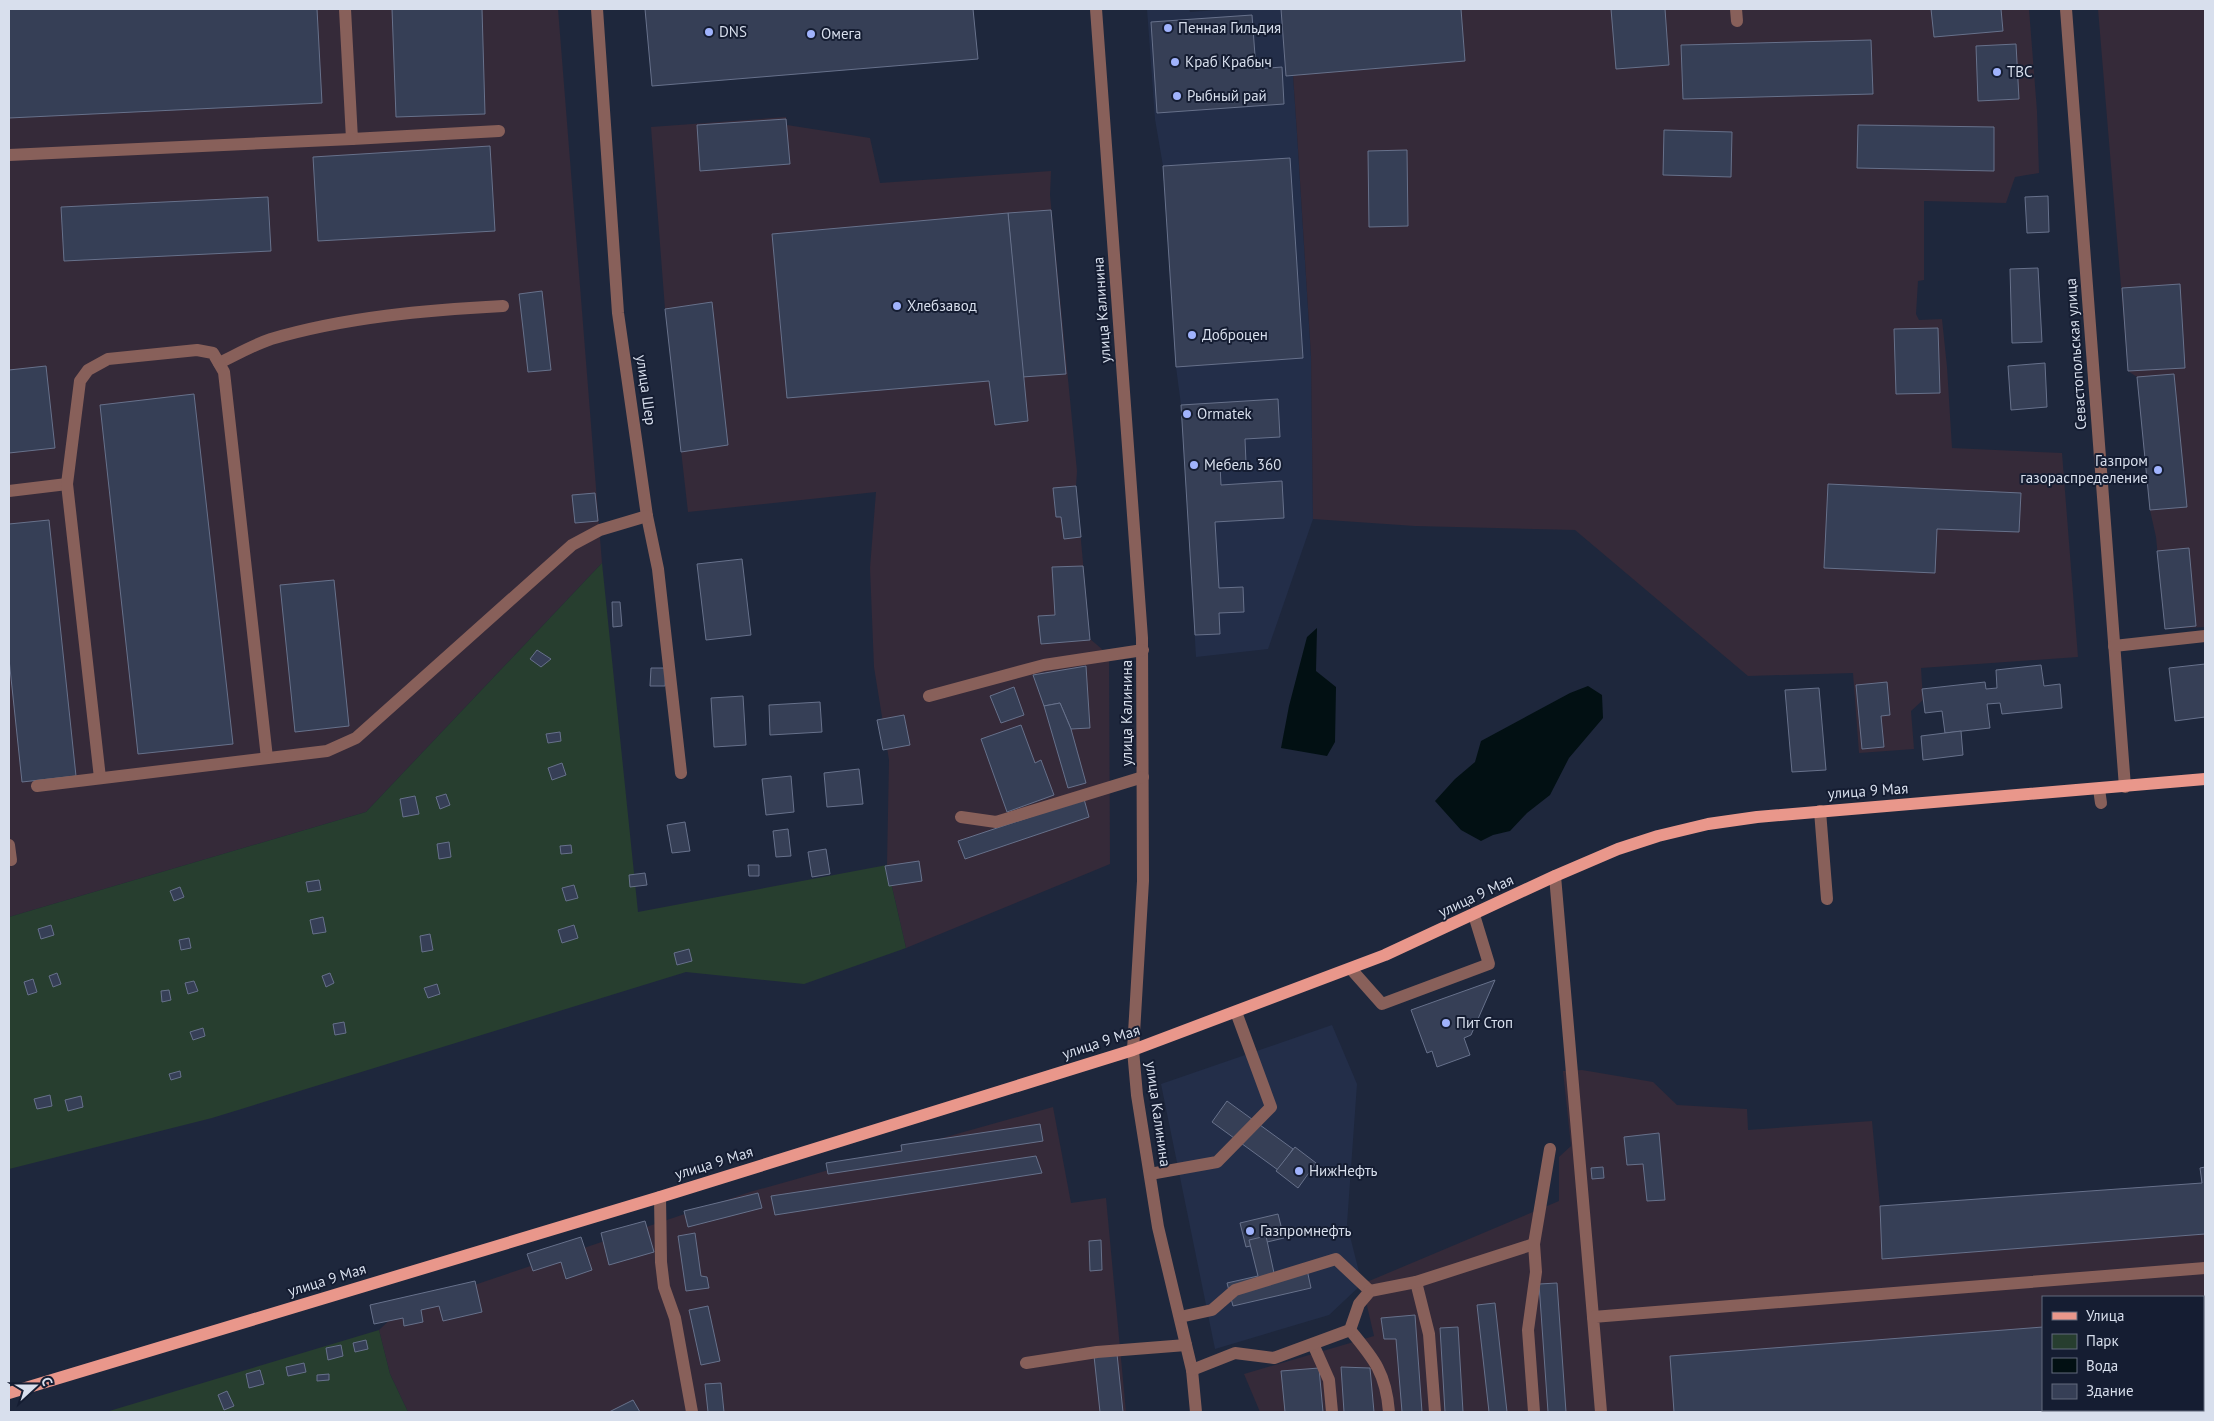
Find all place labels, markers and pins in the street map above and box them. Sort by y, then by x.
place label: Пенная Гильдия [1178,18,1281,37]
place label: DNS [719,22,747,41]
marker: Пенная Гильдия [1162,22,1174,34]
place label: Омега [821,24,862,43]
marker: DNS [703,26,715,38]
marker: Омега [805,28,817,40]
place label: Краб Крабыч [1185,52,1272,71]
marker: Краб Крабыч [1169,56,1181,68]
place label: ТВС [2007,62,2033,81]
marker: ТВС [1991,66,2003,78]
place label: Рыбный рай [1187,86,1267,105]
marker: Рыбный рай [1171,90,1183,102]
place label: Хлебзавод [907,296,977,315]
marker: Хлебзавод [891,300,903,312]
place label: Доброцен [1202,325,1268,344]
marker: Доброцен [1186,329,1198,341]
place label: Ormatek [1197,404,1253,423]
marker: Ormatek [1181,408,1193,420]
place label: Газпром газораспределение [2020,451,2148,487]
place label: Мебель 360 [1204,455,1281,474]
marker: Мебель 360 [1188,459,1200,471]
marker: Газпром газораспределение [2152,464,2164,476]
place label: Пит Стоп [1456,1013,1513,1032]
marker: Пит Стоп [1440,1017,1452,1029]
place label: НижНефть [1309,1161,1378,1180]
marker: НижНефть [1293,1165,1305,1177]
place label: Газпромнефть [1260,1221,1351,1240]
marker: Газпромнефть [1244,1225,1256,1237]

